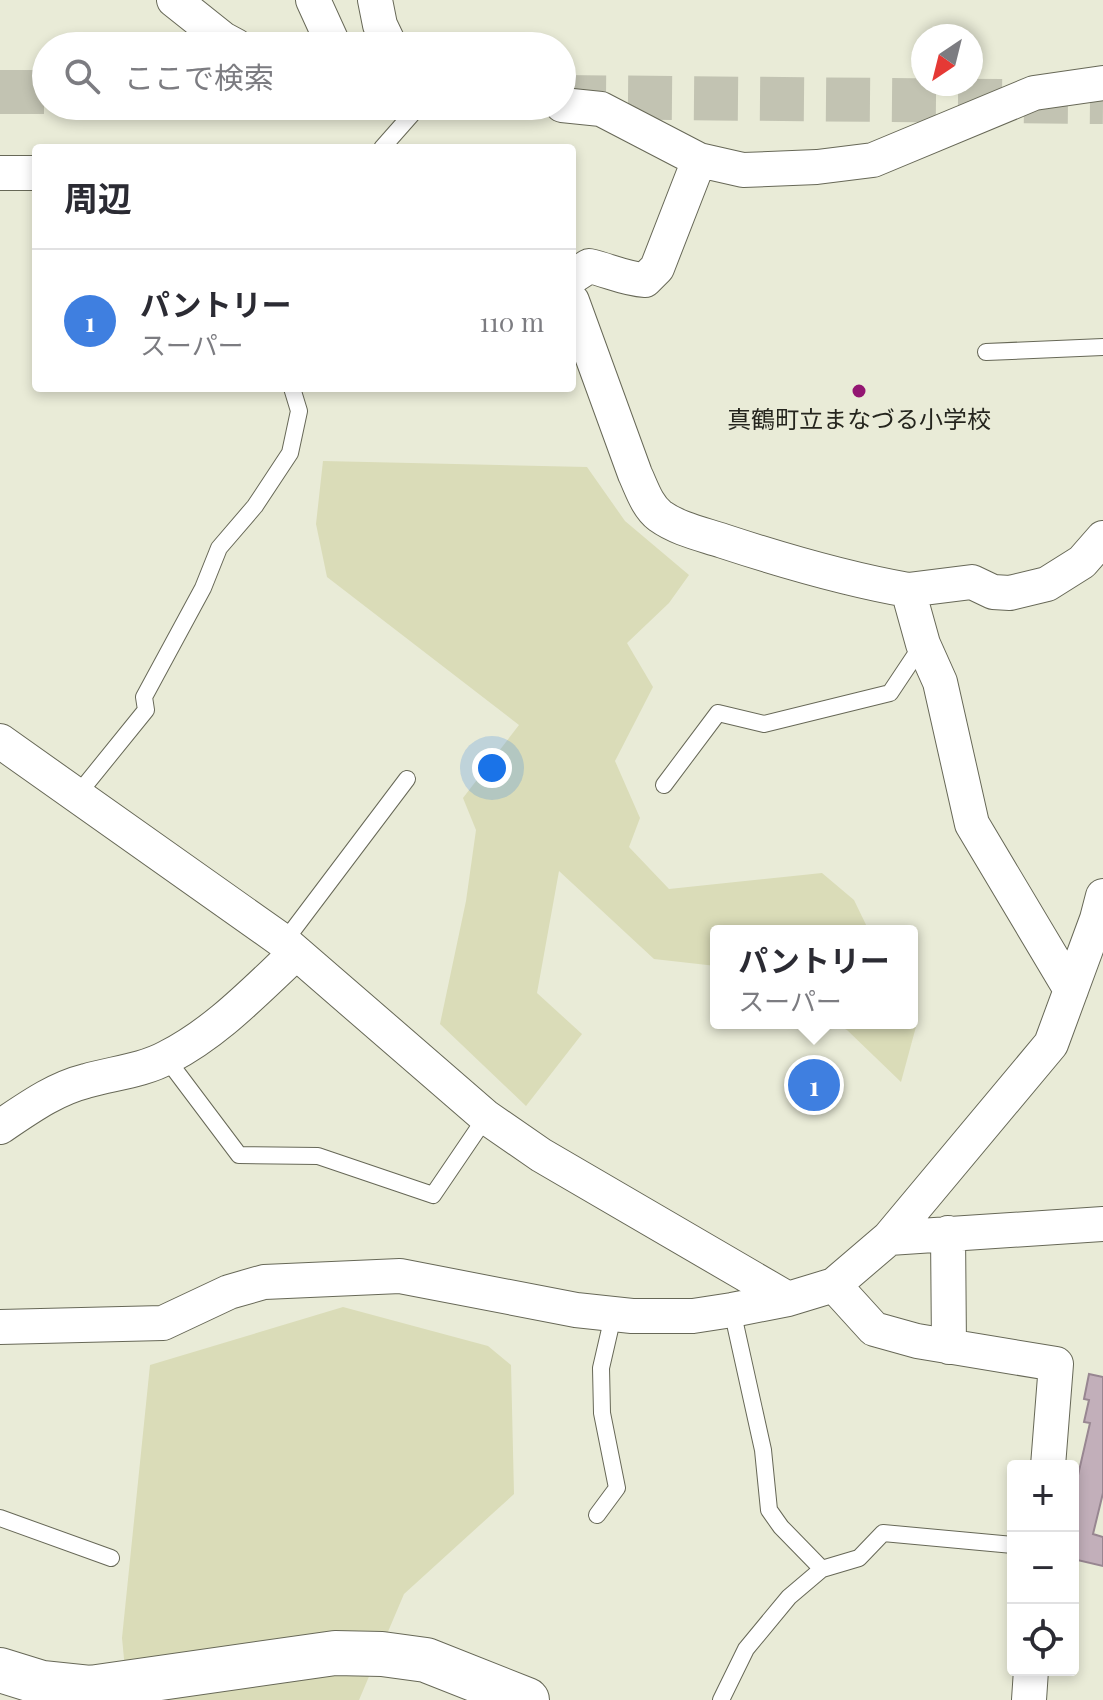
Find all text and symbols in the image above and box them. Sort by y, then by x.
north arrow [911,24,983,96]
search box [32,32,576,120]
icon: search [60,54,104,98]
text: ここで検索 [124,57,274,97]
text: 周辺 [64,174,132,220]
text: パントリー [140,284,292,324]
text: 1 [85,304,95,339]
text: 110 m [480,304,544,339]
text: スーパー [140,327,244,362]
marker: 真鶴町立まなづる小学校 [850,382,868,400]
place label: 真鶴町立まなづる小学校 [727,402,991,434]
your location [472,748,512,788]
popup [710,925,918,1029]
text: パントリー [738,940,890,980]
text: スーパー [738,983,842,1018]
pin: 1 [788,1055,840,1115]
map controls [1007,1460,1079,1676]
button: + [1007,1460,1079,1532]
button: − [1007,1532,1079,1604]
button: locate [1007,1604,1079,1676]

